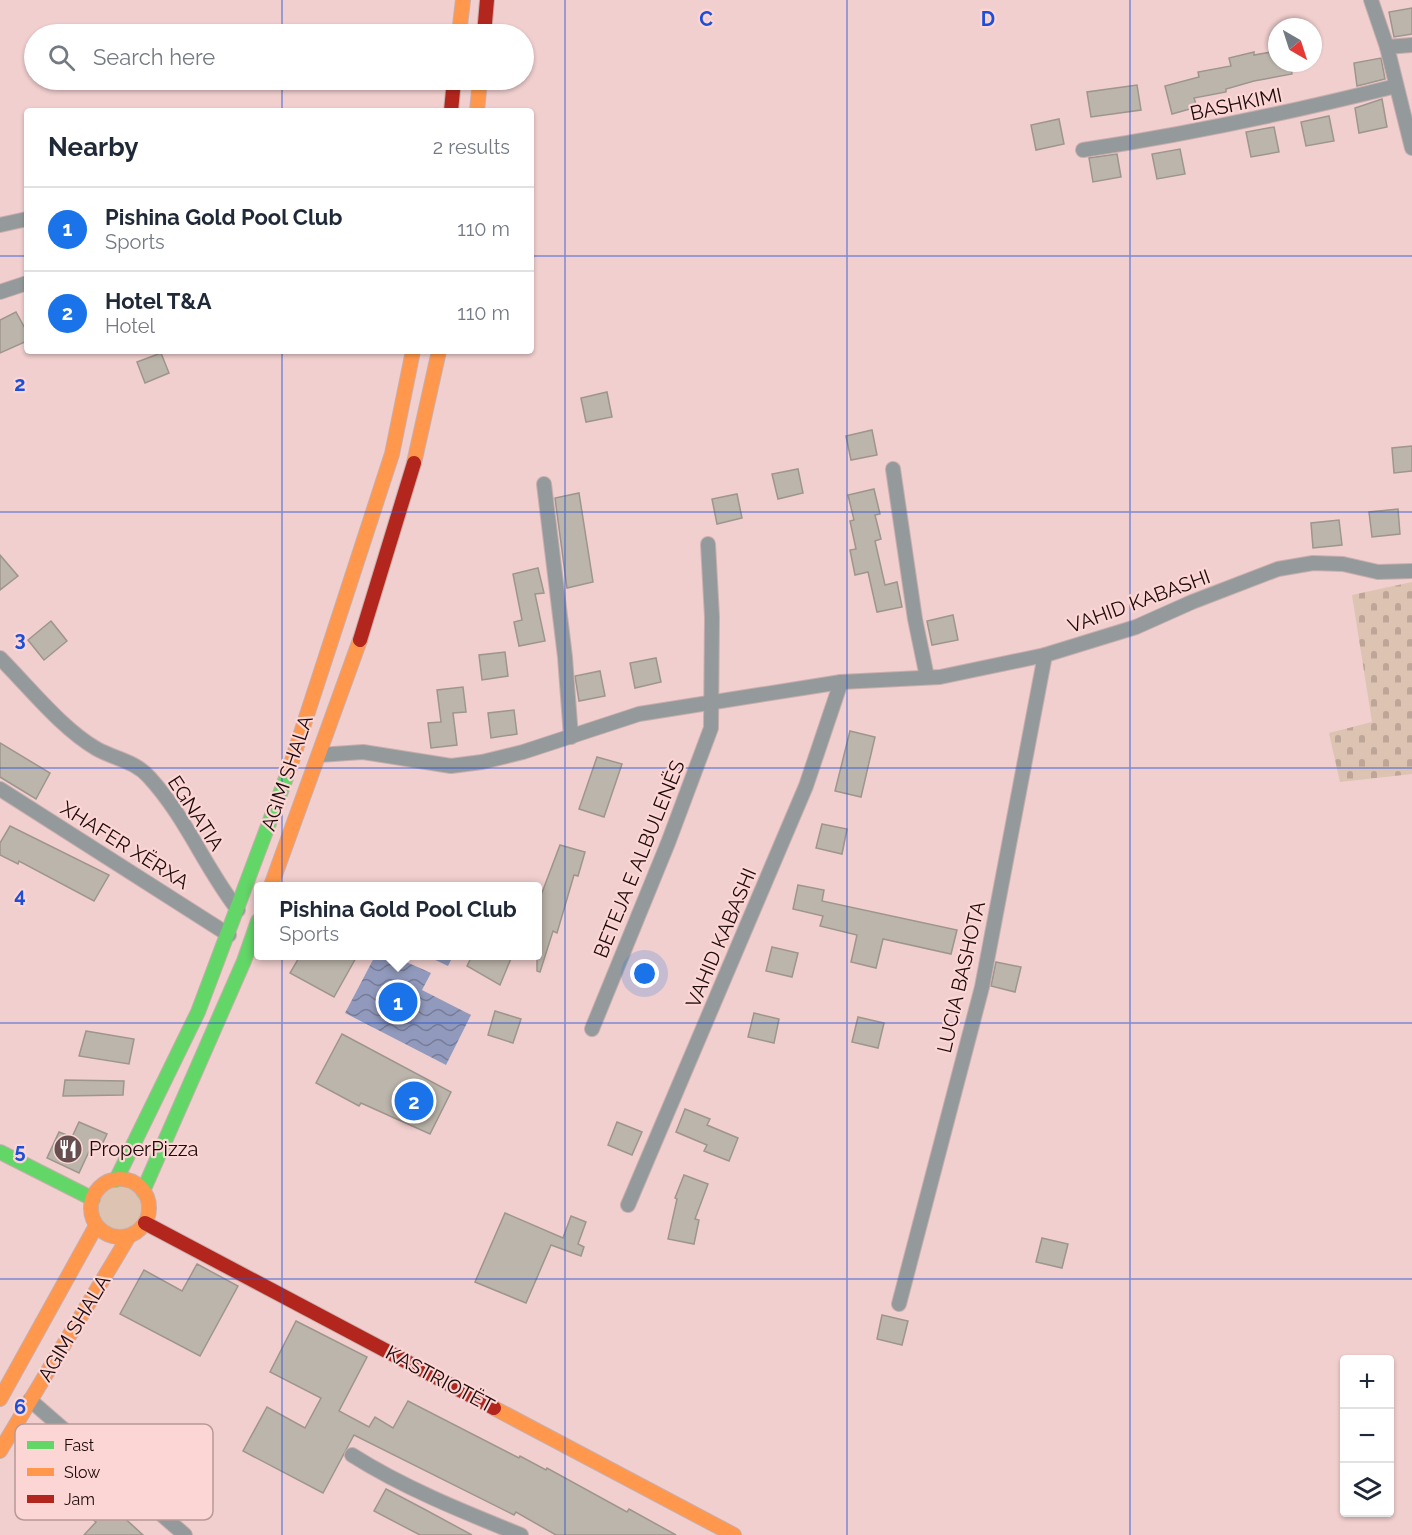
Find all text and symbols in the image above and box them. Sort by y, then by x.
text: C [699,7,713,31]
text: D [981,7,995,31]
north arrow [1268,18,1322,72]
search box [24,24,534,90]
icon: search [45,41,78,74]
text: Search here [93,44,215,70]
street label: BASHKIMI [1188,83,1284,125]
text: Nearby [48,132,138,162]
text: 2 results [433,135,510,159]
text: Pishina Gold Pool Club [105,204,342,230]
text: 1 [63,217,72,241]
text: 110 m [457,217,510,241]
text: Sports [105,230,165,254]
text: Hotel T&A [105,288,212,314]
text: 2 [62,301,73,325]
text: 110 m [457,301,510,325]
text: Hotel [105,314,155,338]
text: 2 [14,372,26,396]
street label: VAHID KABASHI [1065,564,1213,638]
text: 3 [14,627,26,651]
street label: AGIM SHALA [256,712,318,834]
street label: BETEJA E ALBULENËS [588,757,690,961]
street label: EGNATIA [163,771,229,855]
street label: XHAFER XËRXA [56,796,194,894]
street label: VAHID KABASHI [681,864,761,1012]
popup [254,882,542,960]
text: 4 [14,883,26,907]
text: Pishina Gold Pool Club [279,896,517,922]
street label: LUCIA BASHOTA [932,898,990,1055]
text: Sports [279,922,339,946]
your location [630,959,659,988]
pin: 1 [378,980,418,1024]
pin: 2 [394,1078,434,1124]
restaurant icon: ProperPizza [52,1133,84,1165]
place label: ProperPizza [89,1137,199,1161]
text: 5 [14,1139,26,1163]
street label: AGIM SHALA [33,1270,116,1386]
street label: KASTRIOTËT [382,1340,498,1418]
map controls [1340,1355,1394,1517]
button: + [1340,1355,1394,1409]
text: 6 [14,1395,26,1419]
button: − [1340,1409,1394,1463]
legend [15,1424,213,1520]
text: Fast [64,1436,95,1455]
text: Slow [64,1463,100,1482]
button: layers [1340,1463,1394,1517]
text: Jam [64,1490,95,1509]

